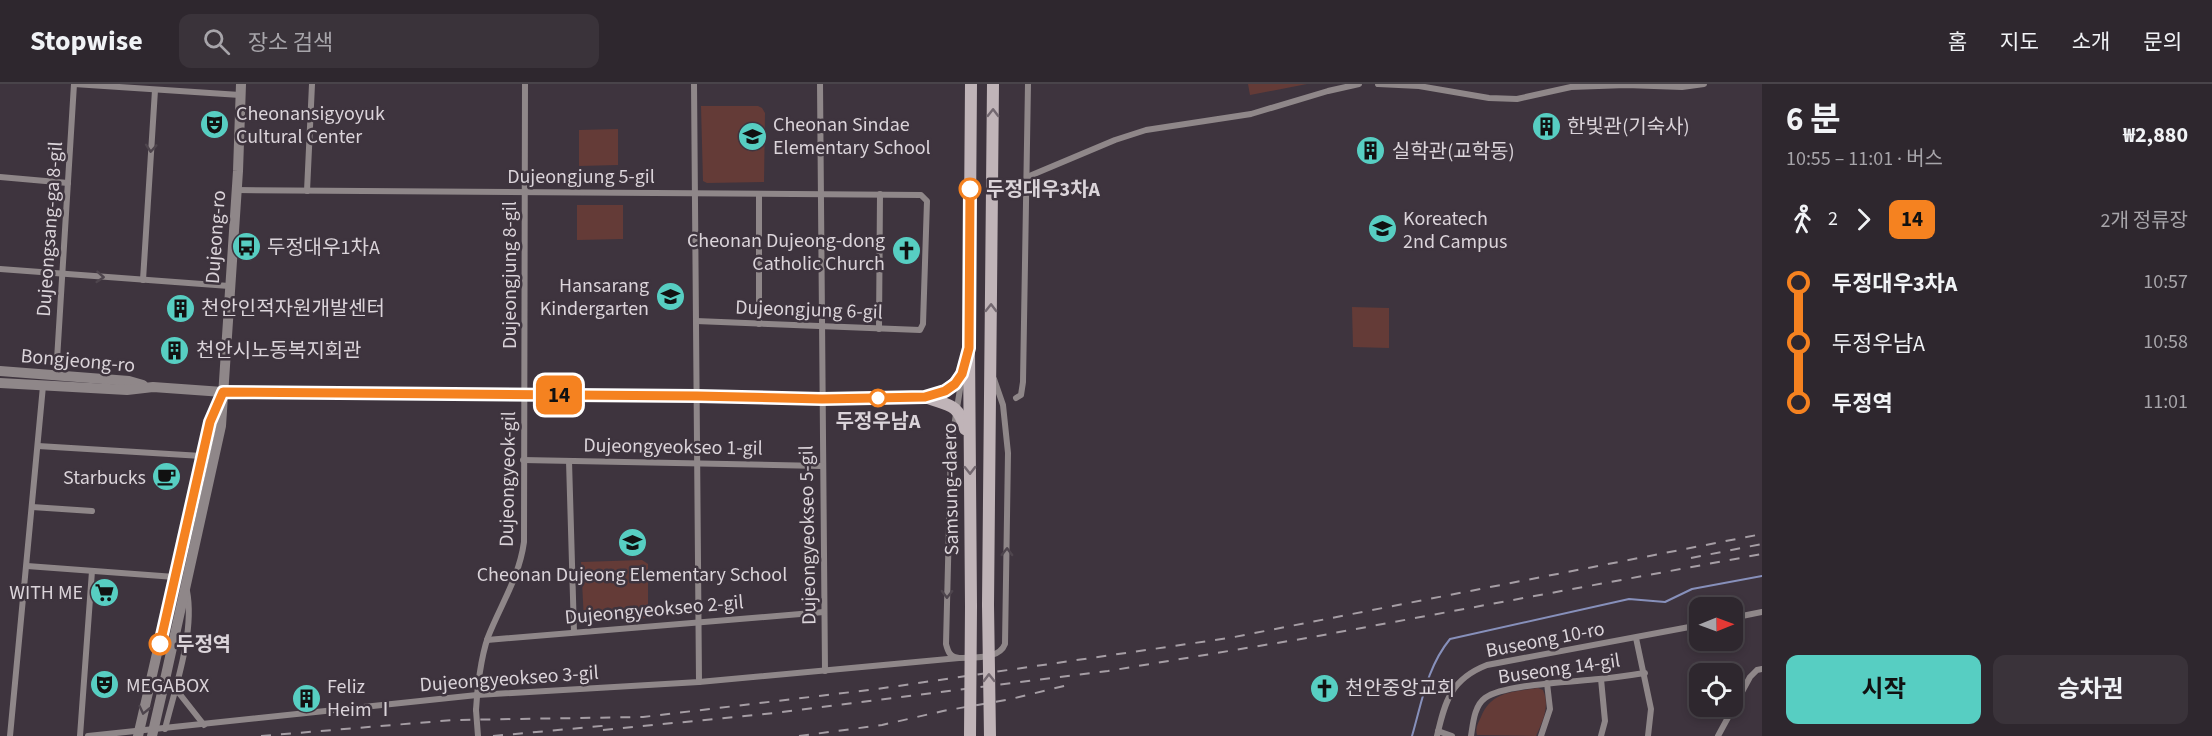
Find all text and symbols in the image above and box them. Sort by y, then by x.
search box [179,14,599,68]
text: Stopwise [30,21,143,61]
icon: search [200,25,233,58]
text: 장소 검색 [248,27,333,59]
text: 홈 [1948,27,1967,57]
text: 지도 [2000,27,2039,57]
text: 소개 [2072,27,2110,57]
text: 문의 [2143,27,2182,57]
text: 6 분 [1786,96,1840,143]
place label: Cheonansigyoyuk Cultural Center [236,100,385,151]
theatre icon: Cheonansigyoyuk Cultural Center [199,109,231,141]
one-way arrow [987,109,999,118]
building icon: 한빛관(기숙사) [1530,110,1562,142]
place label: Cheonan Sindae Elementary School [773,111,931,162]
place label: 한빛관(기숙사) [1567,113,1690,141]
text: ₩2,880 [2123,119,2188,151]
school or university icon: Cheonan Sindae Elementary School [736,120,768,152]
building icon: 실학관(교학동) [1355,135,1387,167]
place label: 실학관(교학동) [1392,138,1515,166]
street label: Dujeongsang-ga 8-gil [30,140,70,318]
one-way arrow [145,143,158,153]
text: 10:55 – 11:01 · 버스 [1786,145,1943,173]
street label: Dujeongjung 5-gil [507,163,655,191]
place label: 두정대우3차A [986,176,1101,204]
marker: 두정대우3차A [959,178,981,200]
street label: Dujeong-ro [199,189,233,285]
street label: Dujeongjung 8-gil [496,201,524,349]
icon: walk [1786,203,1819,236]
icon: forward [1847,203,1880,236]
text: 14 [1901,204,1923,234]
place label: Koreatech 2nd Campus [1403,205,1507,256]
text: 2 [1828,205,1838,233]
text: 2개 정류장 [2100,207,2188,235]
school or university icon: Koreatech 2nd Campus [1366,213,1398,245]
place label: Cheonan Dujeong-dong Catholic Church [687,227,885,278]
bus stop icon: 두정대우1차A [230,231,262,263]
place label: 두정대우1차A [267,234,380,262]
church icon: Cheonan Dujeong-dong Catholic Church [890,235,922,267]
text: 두정대우3차A [1832,268,1957,300]
text: 10:57 [2143,268,2188,296]
one-way arrow [96,270,105,283]
place label: Hansarang Kindergarten [540,272,649,323]
school or university icon: Hansarang Kindergarten [654,280,686,312]
building icon: 천안인적자원개발센터 [164,292,196,324]
street label: Dujeongjung 6-gil [735,293,883,327]
place label: 천안인적자원개발센터 [201,295,385,323]
one-way arrow [985,304,997,313]
text: 두정우남A [1832,328,1925,360]
text: 10:58 [2143,328,2188,356]
building icon: 천안시노동복지회관 [159,334,191,366]
place label: 천안시노동복지회관 [196,337,362,365]
street label: Bongjeong-ro [19,342,136,380]
line badge: 14 [532,376,586,414]
text: 14 [548,380,570,410]
text: 두정역 [1832,388,1893,420]
text: 11:01 [2143,388,2188,416]
marker: 두정우남A [869,389,887,407]
place label: 두정우남A [835,408,921,436]
street label: Dujeongyeok-gil [493,411,523,547]
street label: Samsung-daero [936,422,966,555]
street label: Dujeongyeokseo 1-gil [583,431,763,463]
street label: Dujeongyeokseo 5-gil [792,445,824,625]
cafe icon: Starbucks [151,461,183,493]
place label: Starbucks [63,464,146,492]
one-way arrow [964,465,976,474]
school or university icon: Cheonan Dujeong Elementary School [616,527,648,559]
one-way arrow [1001,547,1013,556]
place label: Cheonan Dujeong Elementary School [477,561,787,589]
supermarket icon: WITH ME [88,576,120,608]
place label: WITH ME [9,579,83,607]
street label: Dujeongyeokseo 2-gil [563,588,745,632]
one-way arrow [941,589,953,598]
north arrow [1689,597,1743,651]
map controls [1689,597,1743,717]
street label: Buseong 10-ro [1483,615,1607,665]
place label: 두정역 [176,631,231,659]
marker: 두정역 [149,633,171,655]
street label: Buseong 14-gil [1496,647,1622,691]
button: 시작 [1786,655,1981,724]
button: 승차권 [1993,655,2188,724]
street label: Dujeongyeokseo 3-gil [419,659,600,699]
button: locate [1689,663,1743,717]
theatre icon: MEGABOX [89,669,121,701]
place label: MEGABOX [126,672,209,700]
church icon: 천안중앙교회 [1308,672,1340,704]
place label: Feliz Heim Ⅰ [327,673,395,724]
one-way arrow [983,673,995,682]
place label: 천안중앙교회 [1345,675,1455,703]
building icon: Feliz Heim Ⅰ [290,682,322,714]
one-way arrow [139,705,152,715]

